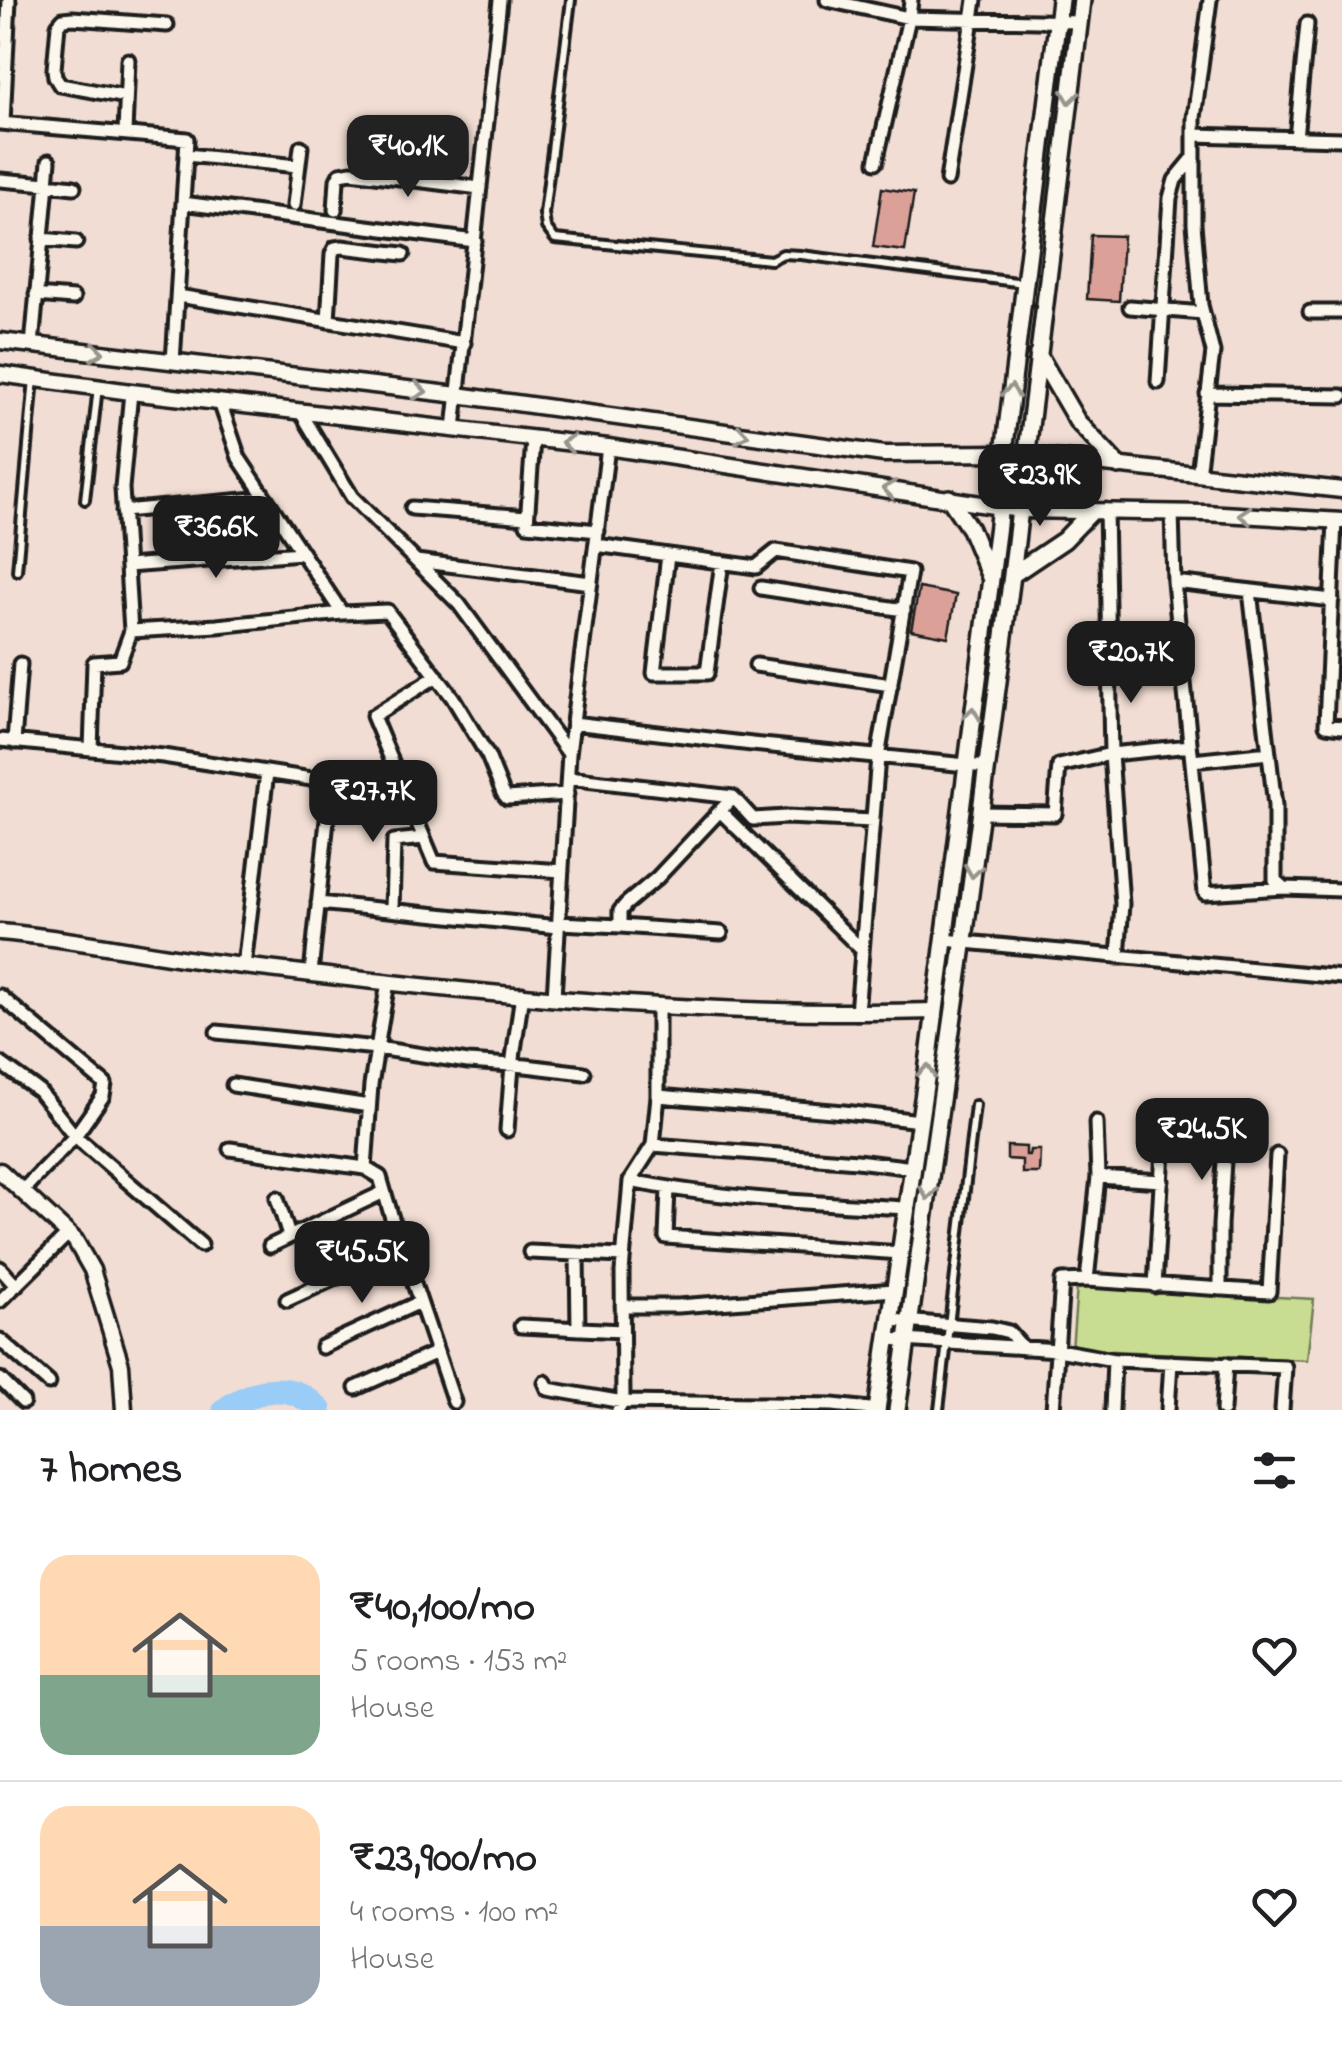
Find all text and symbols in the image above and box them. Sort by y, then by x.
one-way arrow [1060,88,1081,105]
pin: ₹40.1K [327,115,489,200]
text: ₹40.1K [369,124,447,171]
one-way arrow [89,341,105,362]
one-way arrow [412,380,428,401]
one-way arrow [1000,383,1021,400]
one-way arrow [733,423,750,444]
one-way arrow [559,433,575,454]
pin: ₹23.9K [959,444,1121,529]
text: ₹23.9K [1000,453,1080,500]
one-way arrow [881,479,898,500]
pin: ₹36.6K [135,496,297,581]
text: ₹36.6K [175,505,257,552]
one-way arrow [1236,505,1252,526]
pin: ₹20.7K [1050,621,1212,706]
text: ₹20.7K [1089,630,1173,677]
one-way arrow [961,706,982,722]
pin: ₹27.7K [292,760,454,845]
text: ₹27.7K [331,769,415,816]
one-way arrow [963,863,984,880]
one-way arrow [916,1063,937,1079]
pin: ₹24.5K [1121,1098,1283,1183]
text: ₹24.5K [1158,1107,1246,1154]
one-way arrow [918,1185,939,1201]
pin: ₹45.5K [281,1221,443,1306]
text: ₹45.5K [316,1230,408,1277]
text: 7 homes [40,1440,182,1501]
icon: filters [1247,1443,1302,1498]
text: ₹40,100/mo [350,1578,535,1639]
icon: home [120,1595,240,1715]
icon: heart [1247,1628,1302,1683]
text: 5 rooms · 153 m² [350,1639,567,1686]
text: House [350,1686,434,1733]
text: ₹23,900/mo [350,1829,537,1890]
icon: home [120,1846,240,1966]
icon: heart [1247,1879,1302,1934]
text: 4 rooms · 100 m² [350,1890,558,1937]
text: House [350,1937,434,1984]

